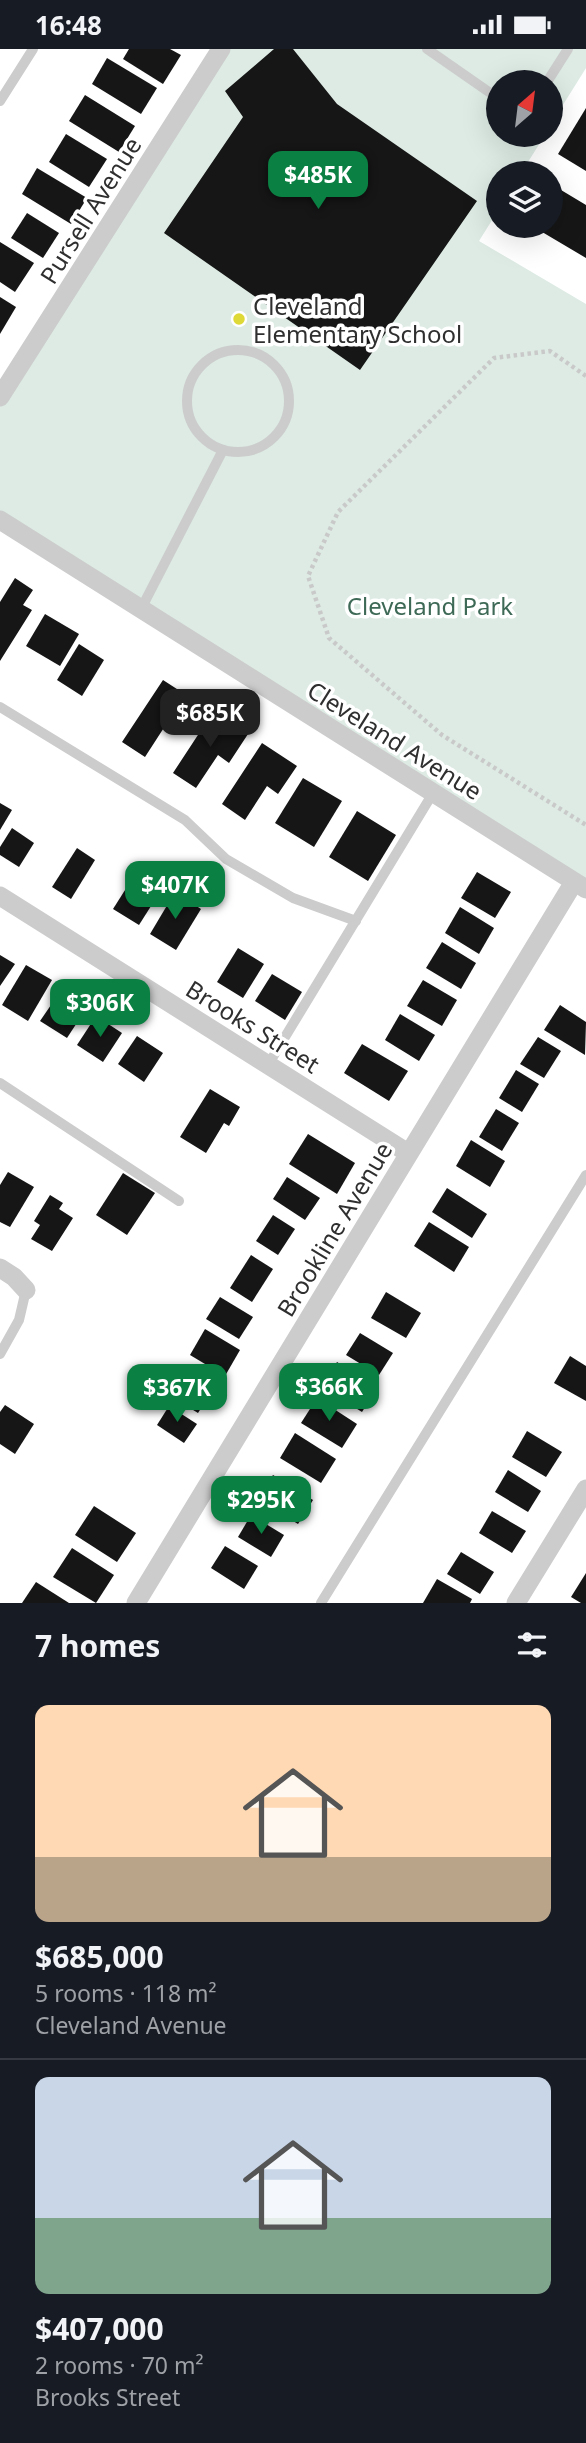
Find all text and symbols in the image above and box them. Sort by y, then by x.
text: 16:48 [35,7,102,43]
north arrow [486,70,564,147]
map controls [486,70,563,238]
street label: Pursell Avenue [32,130,148,290]
pin: $485K [269,151,367,211]
text: $485K [284,158,352,190]
button: layers [486,161,563,238]
place label: Cleveland Elementary School [253,289,462,350]
marker: Cleveland Elementary School [231,311,247,327]
park label: Cleveland Park [347,589,513,622]
street label: Cleveland Avenue [301,673,489,807]
pin: $685K [161,689,259,749]
text: $685K [176,696,244,728]
pin: $407K [126,861,224,921]
text: $407K [141,868,209,900]
street label: Brooks Street [180,972,326,1080]
pin: $306K [51,979,149,1039]
text: $306K [66,986,134,1018]
street label: Brookline Avenue [269,1136,399,1322]
pin: $366K [280,1363,378,1423]
pin: $367K [128,1365,226,1424]
text: $366K [295,1370,363,1402]
text: $367K [143,1371,211,1403]
pin: $295K [212,1477,310,1536]
text: $295K [227,1483,295,1515]
text: 7 homes [35,1625,160,1666]
icon: filters [513,1626,551,1664]
icon: home [230,1750,356,1876]
text: $685,000 [35,1936,164,1977]
text: 5 rooms · 118 m² [35,1977,217,2009]
text: Cleveland Avenue [35,2009,227,2041]
icon: home [230,2122,356,2248]
text: $407,000 [35,2308,164,2349]
text: 2 rooms · 70 m² [35,2349,204,2381]
text: Brooks Street [35,2381,180,2413]

